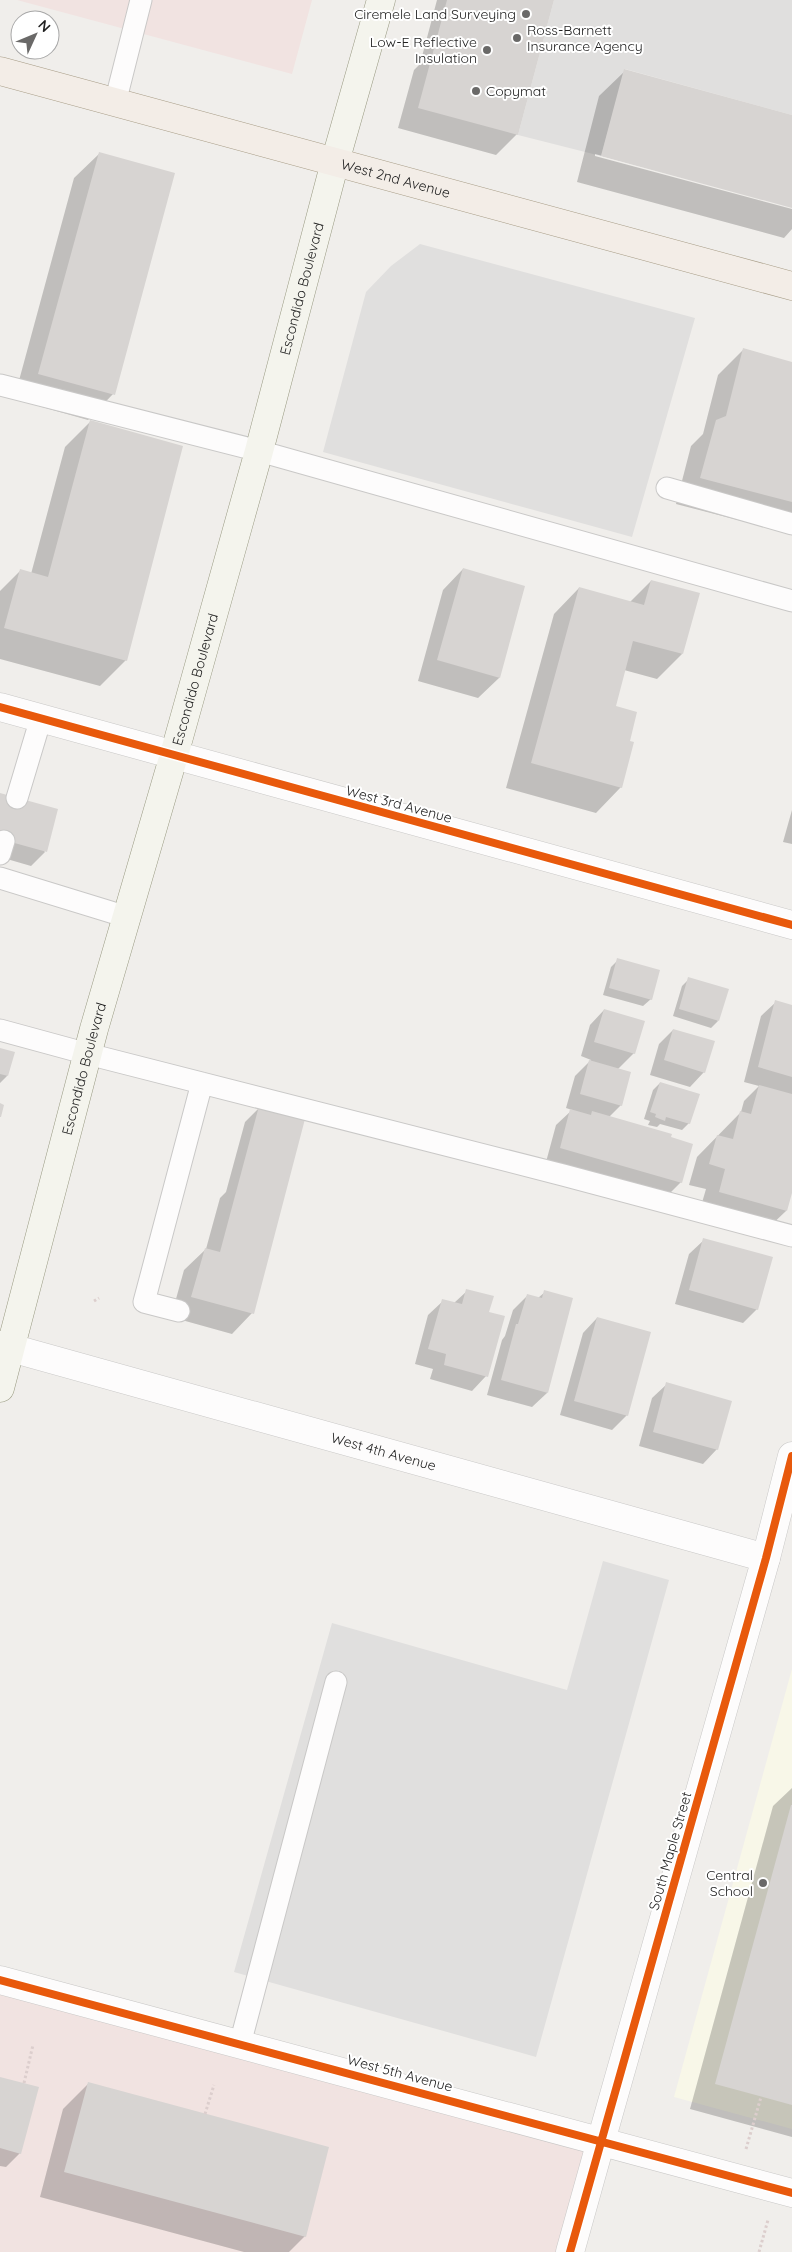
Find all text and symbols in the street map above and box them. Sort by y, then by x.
place label: Ciremele Land Surveying [354,5,516,23]
marker: Ciremele Land Surveying [520,8,532,20]
north arrow [10,10,60,60]
text: N [34,16,54,36]
place label: Ross-Barnett Insurance Agency [527,21,643,55]
marker: Ross-Barnett Insurance Agency [511,32,523,44]
place label: Low-E Reflective Insulation [370,33,477,67]
marker: Low-E Reflective Insulation [481,44,493,56]
place label: Copymat [486,82,546,100]
marker: Copymat [470,85,482,97]
street label: West 2nd Avenue [339,155,452,202]
street label: Escondido Boulevard [276,220,328,357]
street label: Escondido Boulevard [168,611,222,748]
street label: West 3rd Avenue [344,781,454,827]
street label: Escondido Boulevard [58,1000,110,1137]
street label: West 4th Avenue [329,1428,438,1475]
street label: South Maple Street [644,1789,696,1912]
place label: Central School [706,1866,753,1900]
marker: Central School [757,1877,769,1889]
street label: West 5th Avenue [345,2050,455,2096]

